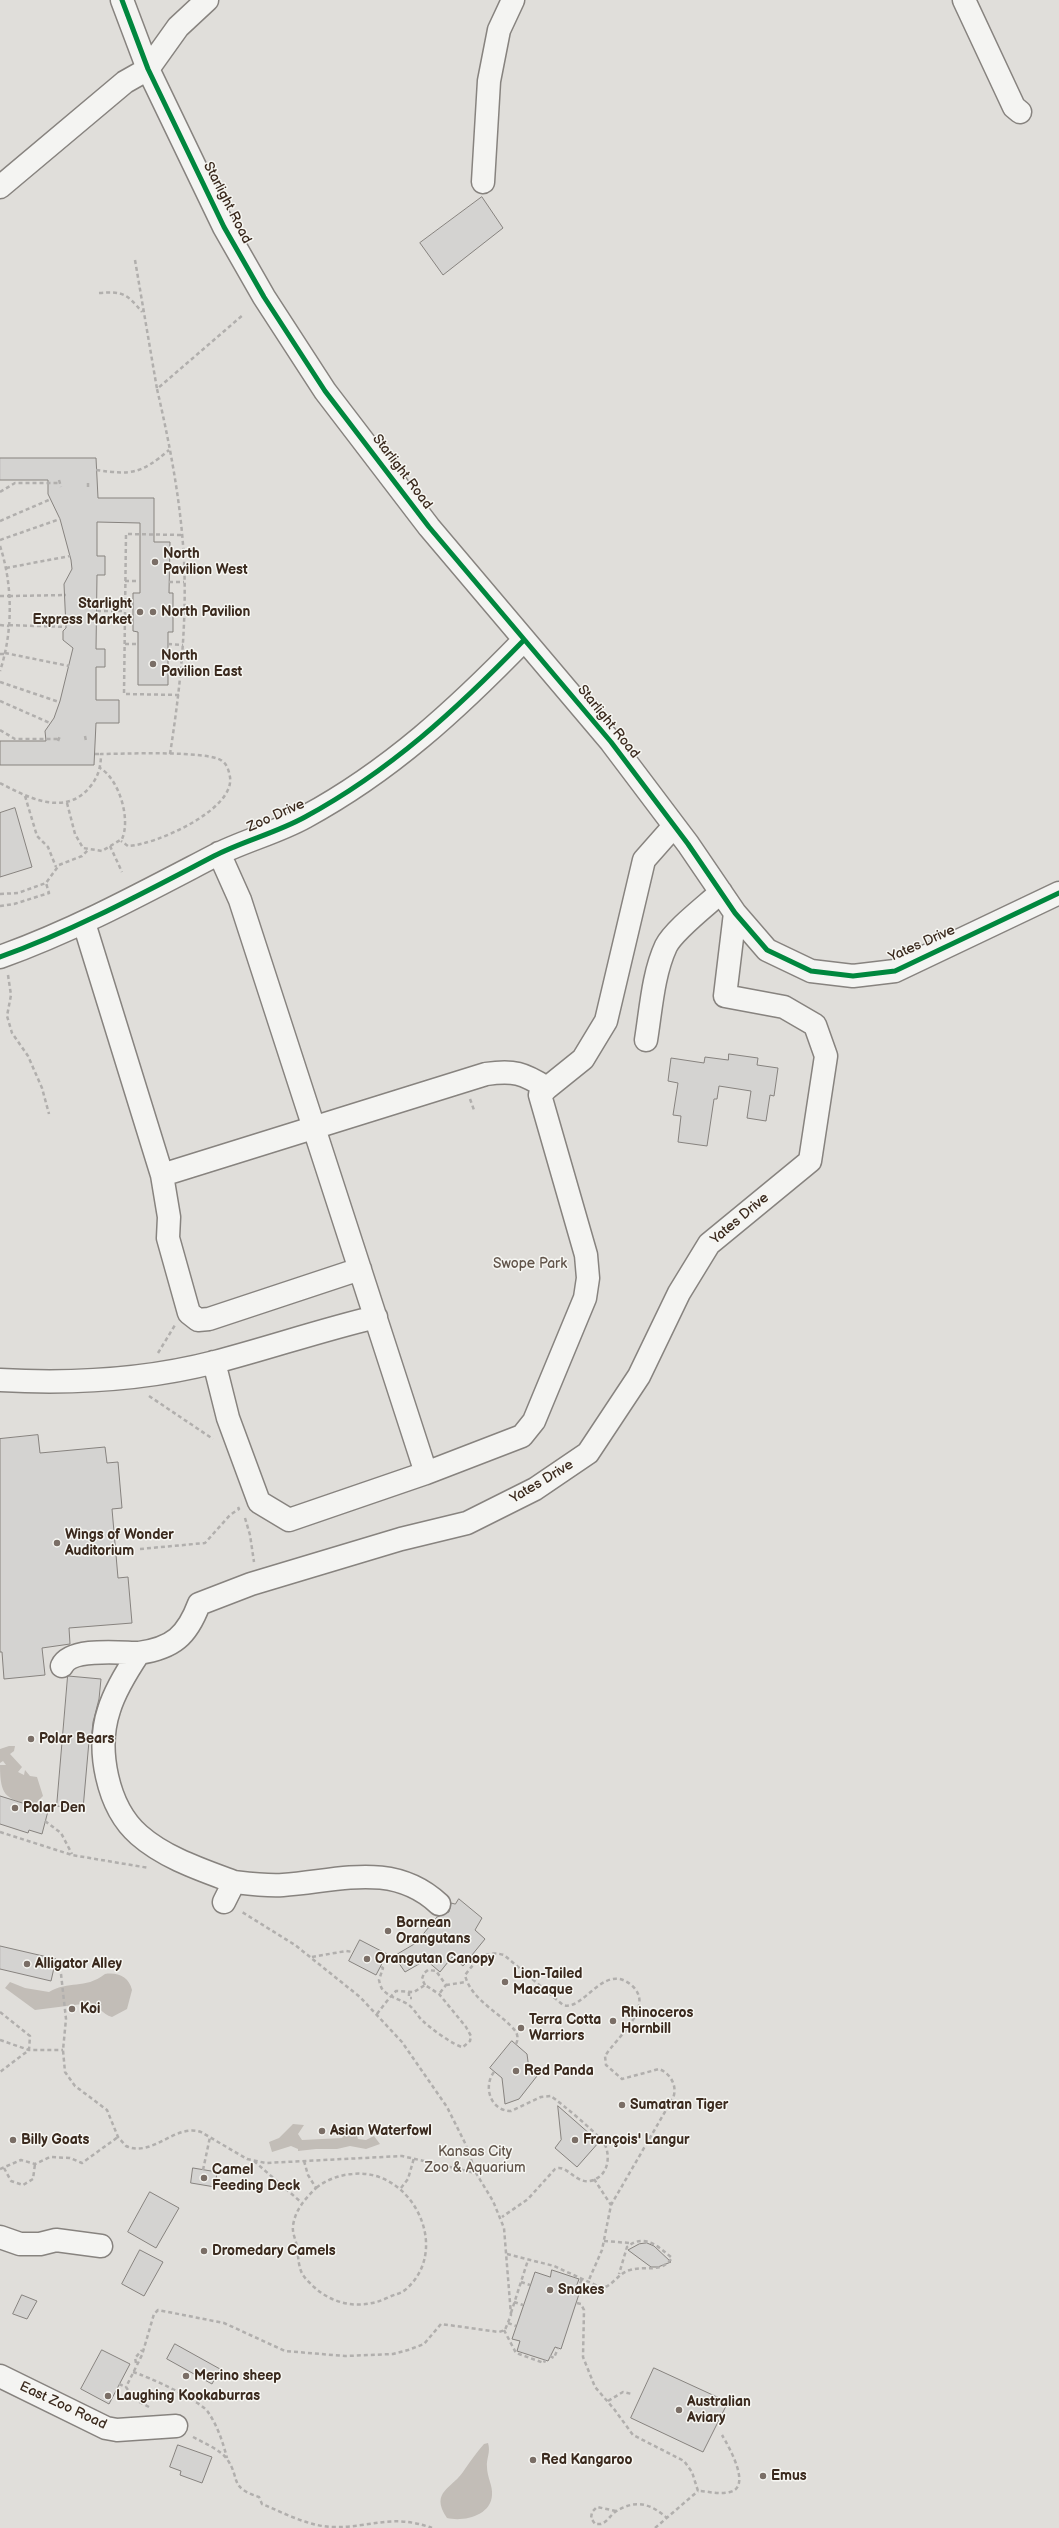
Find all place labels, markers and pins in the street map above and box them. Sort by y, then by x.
place label: North Pavilion West [163,546,248,578]
marker: North Pavilion West [150,557,160,567]
place label: Starlight Express Market [32,596,132,628]
place label: North Pavilion [161,604,250,620]
marker: Starlight Express Market [135,607,145,617]
marker: North Pavilion [148,607,158,617]
place label: North Pavilion East [161,648,242,680]
marker: North Pavilion East [148,659,158,669]
place label: Wings of Wonder Auditorium [65,1527,174,1560]
marker: Wings of Wonder Auditorium [52,1538,62,1548]
place label: Polar Bears [39,1731,114,1747]
marker: Polar Bears [26,1734,36,1744]
place label: Polar Den [23,1800,86,1816]
marker: Polar Den [10,1803,20,1813]
place label: Bornean Orangutans [396,1915,470,1948]
marker: Bornean Orangutans [383,1926,393,1936]
place label: Orangutan Canopy [375,1951,494,1967]
marker: Orangutan Canopy [362,1954,372,1964]
place label: Alligator Alley [35,1956,122,1972]
marker: Alligator Alley [22,1959,32,1969]
place label: Lion-Tailed Macaque [513,1966,582,1998]
marker: Lion-Tailed Macaque [500,1977,510,1987]
place label: Koi [80,2001,100,2017]
marker: Koi [67,2004,77,2014]
place label: Rhinoceros Hornbill [621,2005,693,2038]
place label: Terra Cotta Warriors [529,2012,601,2044]
marker: Rhinoceros Hornbill [608,2016,618,2026]
marker: Terra Cotta Warriors [516,2023,526,2033]
place label: Red Panda [524,2063,594,2079]
marker: Red Panda [511,2066,521,2076]
place label: Sumatran Tiger [630,2097,728,2113]
marker: Sumatran Tiger [617,2100,627,2110]
place label: Asian Waterfowl [330,2123,432,2139]
marker: Asian Waterfowl [317,2126,327,2136]
place label: Billy Goats [21,2132,89,2148]
place label: François' Langur [583,2132,690,2148]
marker: Billy Goats [8,2135,18,2145]
marker: François' Langur [570,2135,580,2145]
place label: Camel Feeding Deck [212,2162,300,2194]
marker: Camel Feeding Deck [199,2173,209,2183]
place label: Dromedary Camels [212,2243,336,2259]
marker: Dromedary Camels [199,2246,209,2256]
place label: Snakes [558,2282,604,2298]
marker: Snakes [545,2285,555,2295]
place label: Merino sheep [194,2368,281,2384]
marker: Merino sheep [181,2371,191,2381]
place label: Laughing Kookaburras [116,2388,260,2404]
marker: Laughing Kookaburras [103,2391,113,2401]
place label: Australian Aviary [687,2394,751,2426]
marker: Australian Aviary [674,2405,684,2415]
place label: Red Kangaroo [541,2452,633,2468]
marker: Red Kangaroo [528,2455,538,2465]
place label: Emus [771,2468,807,2484]
marker: Emus [758,2471,768,2481]

